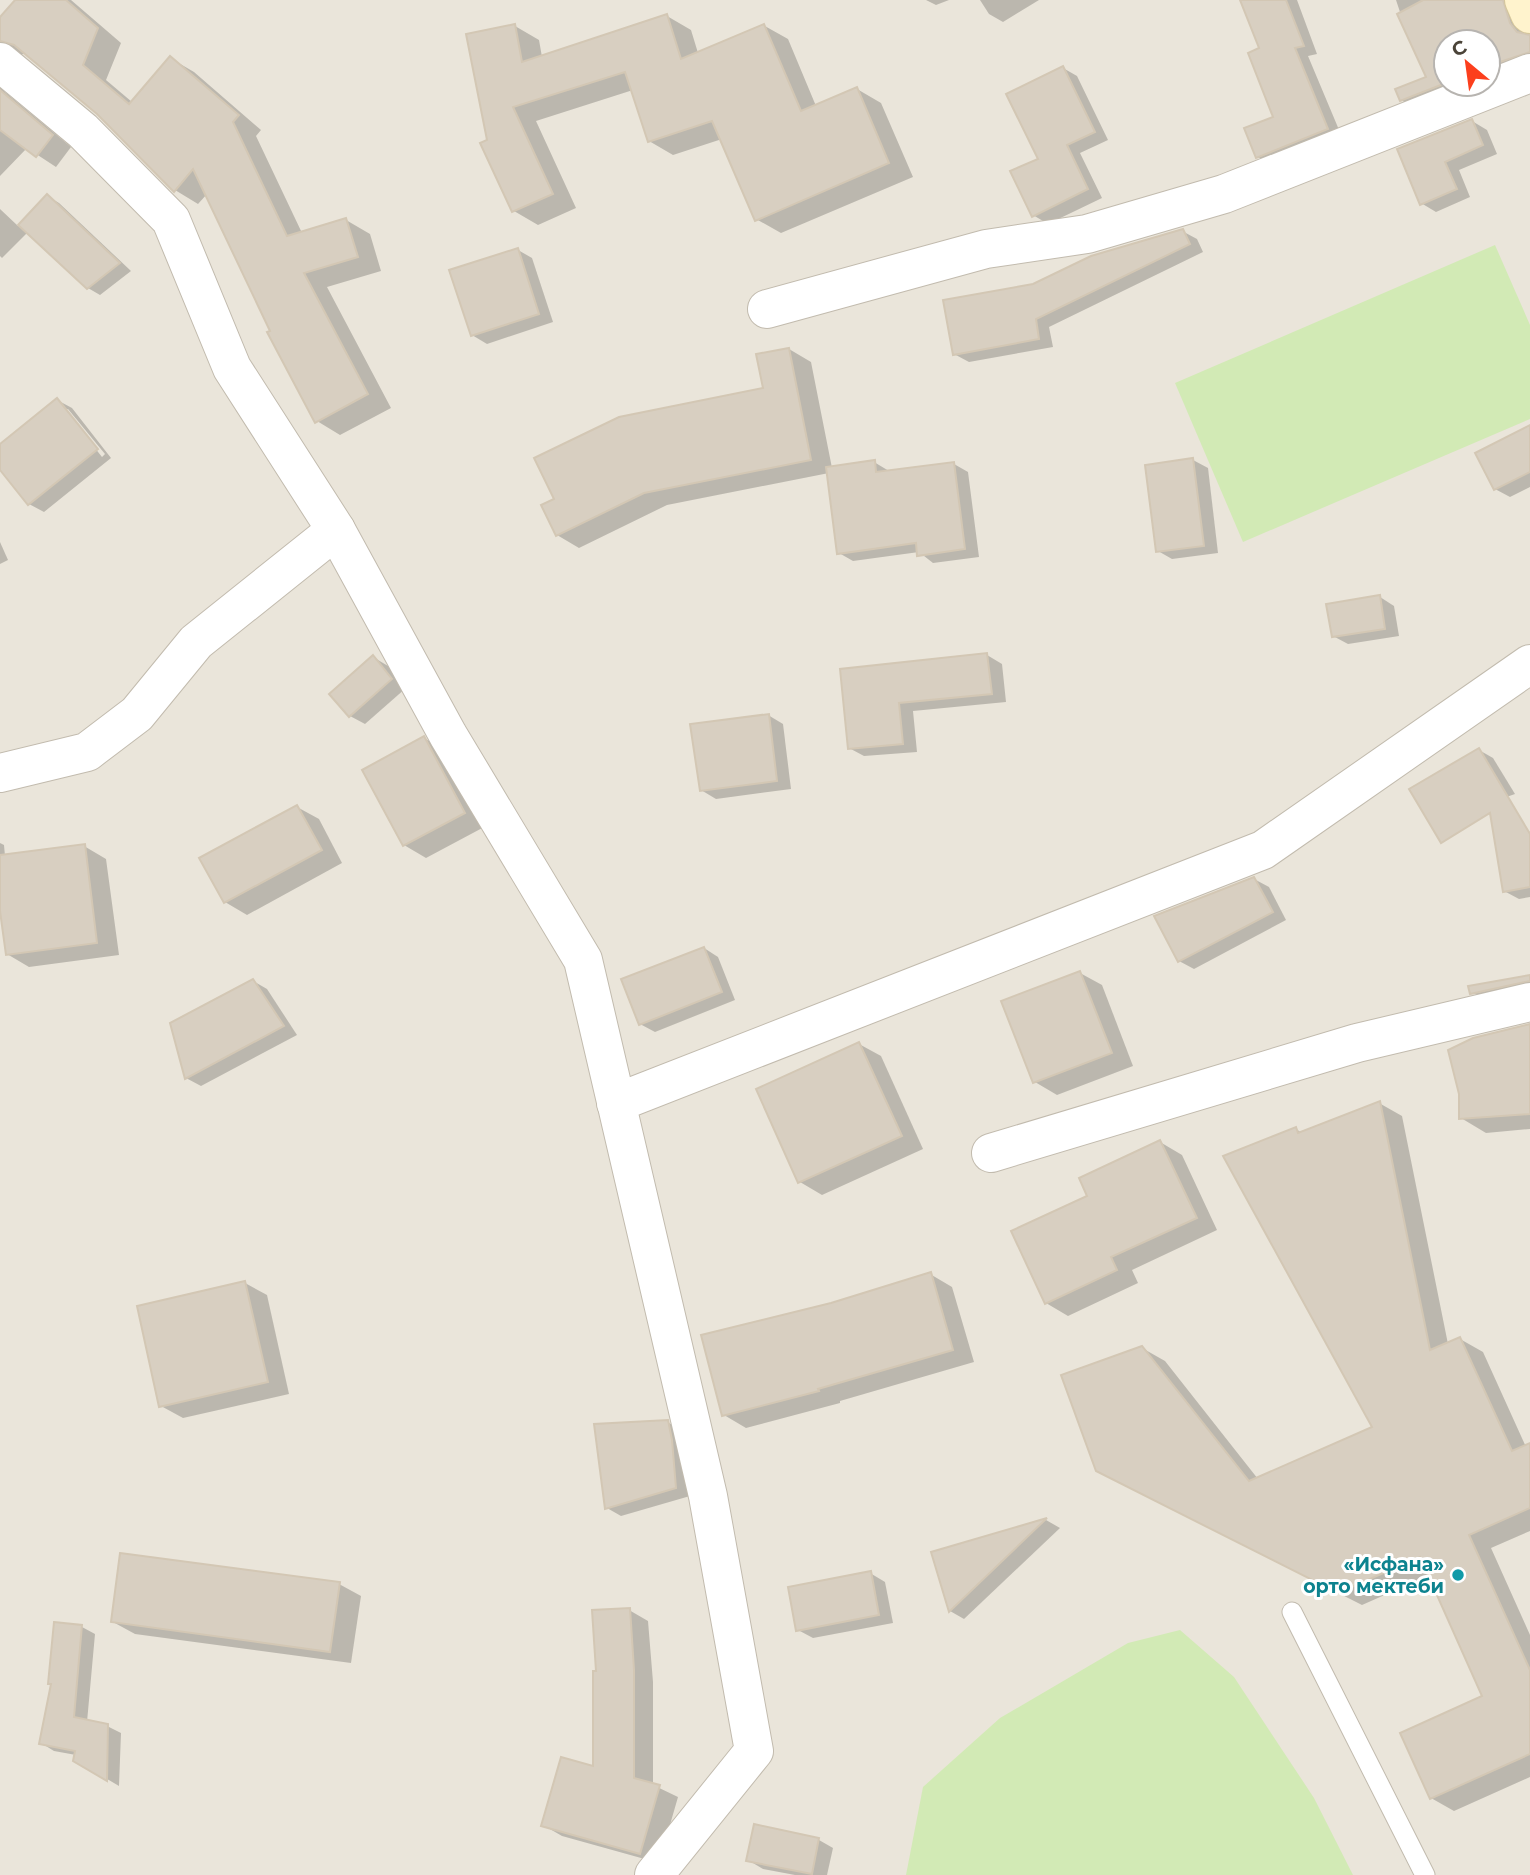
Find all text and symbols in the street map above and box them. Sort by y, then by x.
north arrow [1432,28,1502,98]
text: С [1447,35,1471,62]
place label: «Исфана» орто мектеби [1303,1553,1444,1598]
marker: «Исфана» орто мектеби [1450,1567,1466,1583]

